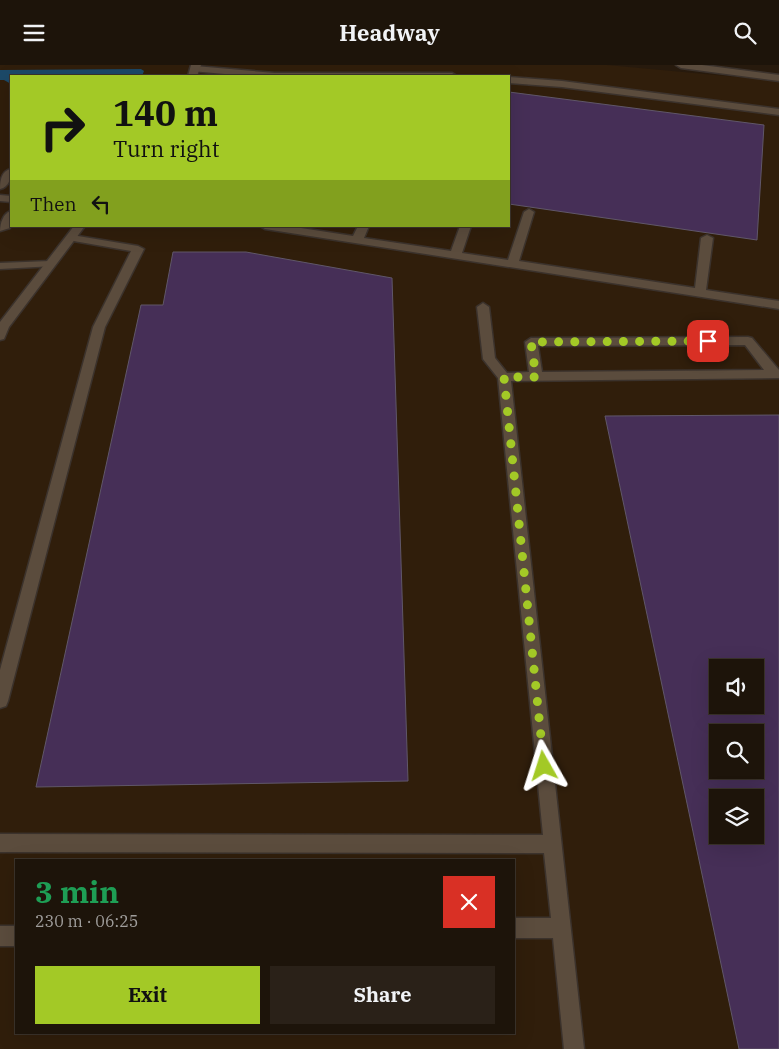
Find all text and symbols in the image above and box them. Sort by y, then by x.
text: Headway [339,18,440,47]
icon: menu [20,19,48,47]
icon: search [731,19,759,47]
text: 140 m [113,90,218,136]
icon: right [30,95,95,160]
text: Turn right [113,134,220,163]
icon: left [87,190,115,218]
text: Then [30,192,77,216]
pin [687,320,729,362]
icon: arrive [694,327,722,355]
map controls [709,659,764,844]
button: sound [709,659,764,714]
button: search [709,724,764,779]
position arrow [517,739,569,791]
button: layers [709,789,764,844]
text: 3 min [35,872,119,911]
button: close [443,876,495,928]
text: 230 m · 06:25 [35,911,138,931]
button: Exit [35,966,260,1024]
button: Share [270,966,495,1024]

